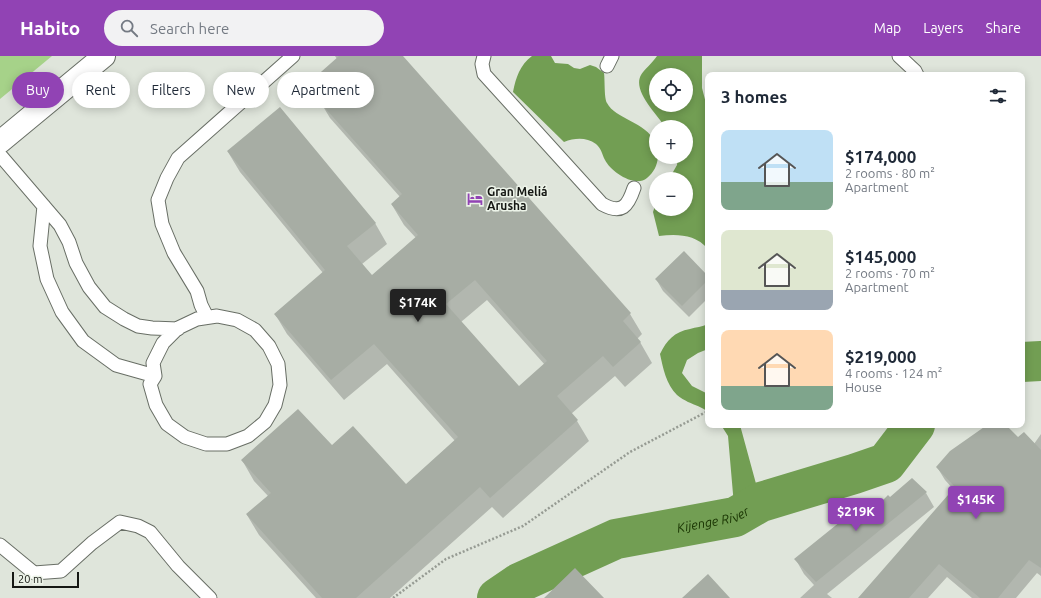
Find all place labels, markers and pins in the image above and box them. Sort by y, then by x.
place label: Gran Meliá Arusha [487,185,548,212]
hotel icon: Gran Meliá Arusha [466,190,484,208]
pin: $174K [390,289,446,323]
pin: $145K [948,486,1004,520]
pin: $219K [828,498,884,532]

